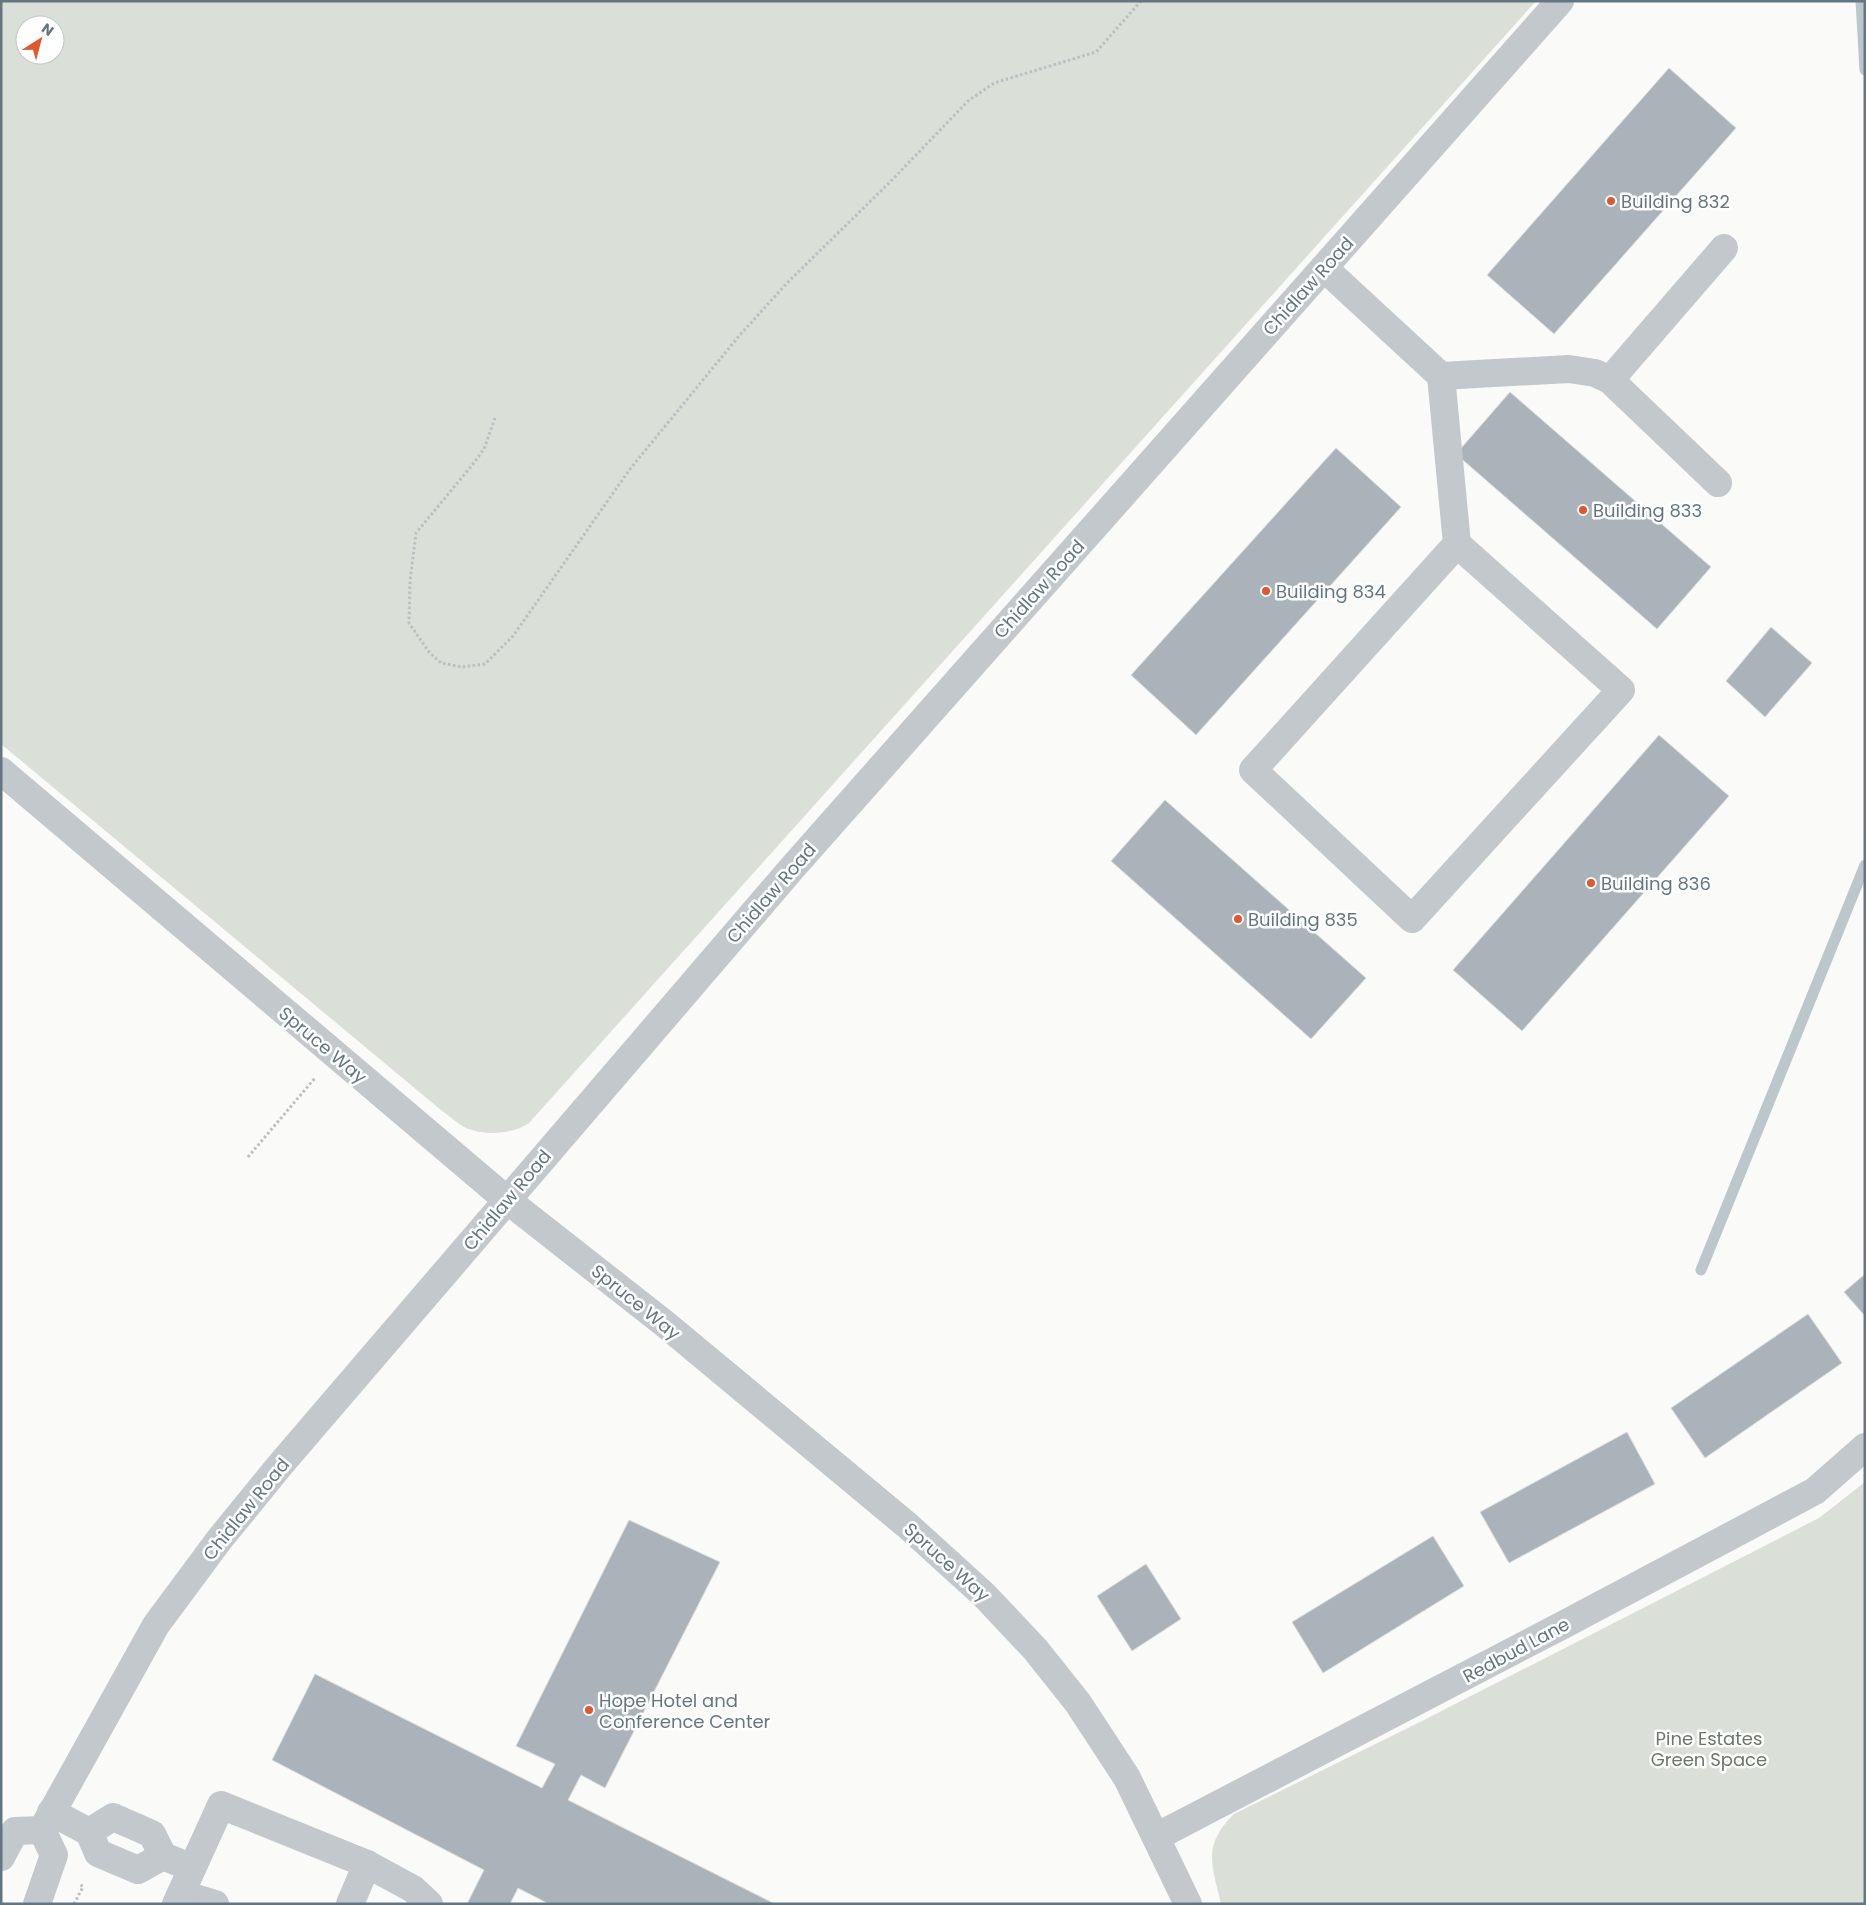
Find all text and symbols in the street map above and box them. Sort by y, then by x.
north arrow [15,15,65,65]
text: N [38,18,58,41]
place label: Building 832 [1621,189,1730,214]
marker: Building 832 [1605,195,1617,207]
street label: Chidlaw Road [1257,231,1359,341]
place label: Building 833 [1593,498,1702,523]
marker: Building 833 [1577,504,1589,516]
street label: Chidlaw Road [988,534,1090,644]
place label: Building 834 [1276,579,1386,604]
marker: Building 834 [1260,585,1272,597]
street label: Chidlaw Road [721,838,821,948]
place label: Building 836 [1601,871,1711,896]
marker: Building 836 [1585,877,1597,889]
place label: Building 835 [1248,907,1358,932]
marker: Building 835 [1232,913,1244,925]
street label: Spruce Way [274,1001,372,1089]
street label: Chidlaw Road [457,1144,557,1256]
street label: Spruce Way [586,1258,686,1346]
street label: Chidlaw Road [197,1453,295,1565]
street label: Spruce Way [899,1517,995,1607]
street label: Redbud Lane [1458,1611,1574,1689]
place label: Hope Hotel and Conference Center [599,1688,771,1734]
marker: Hope Hotel and Conference Center [583,1704,595,1716]
park label: Pine Estates Green Space [1651,1726,1767,1772]

